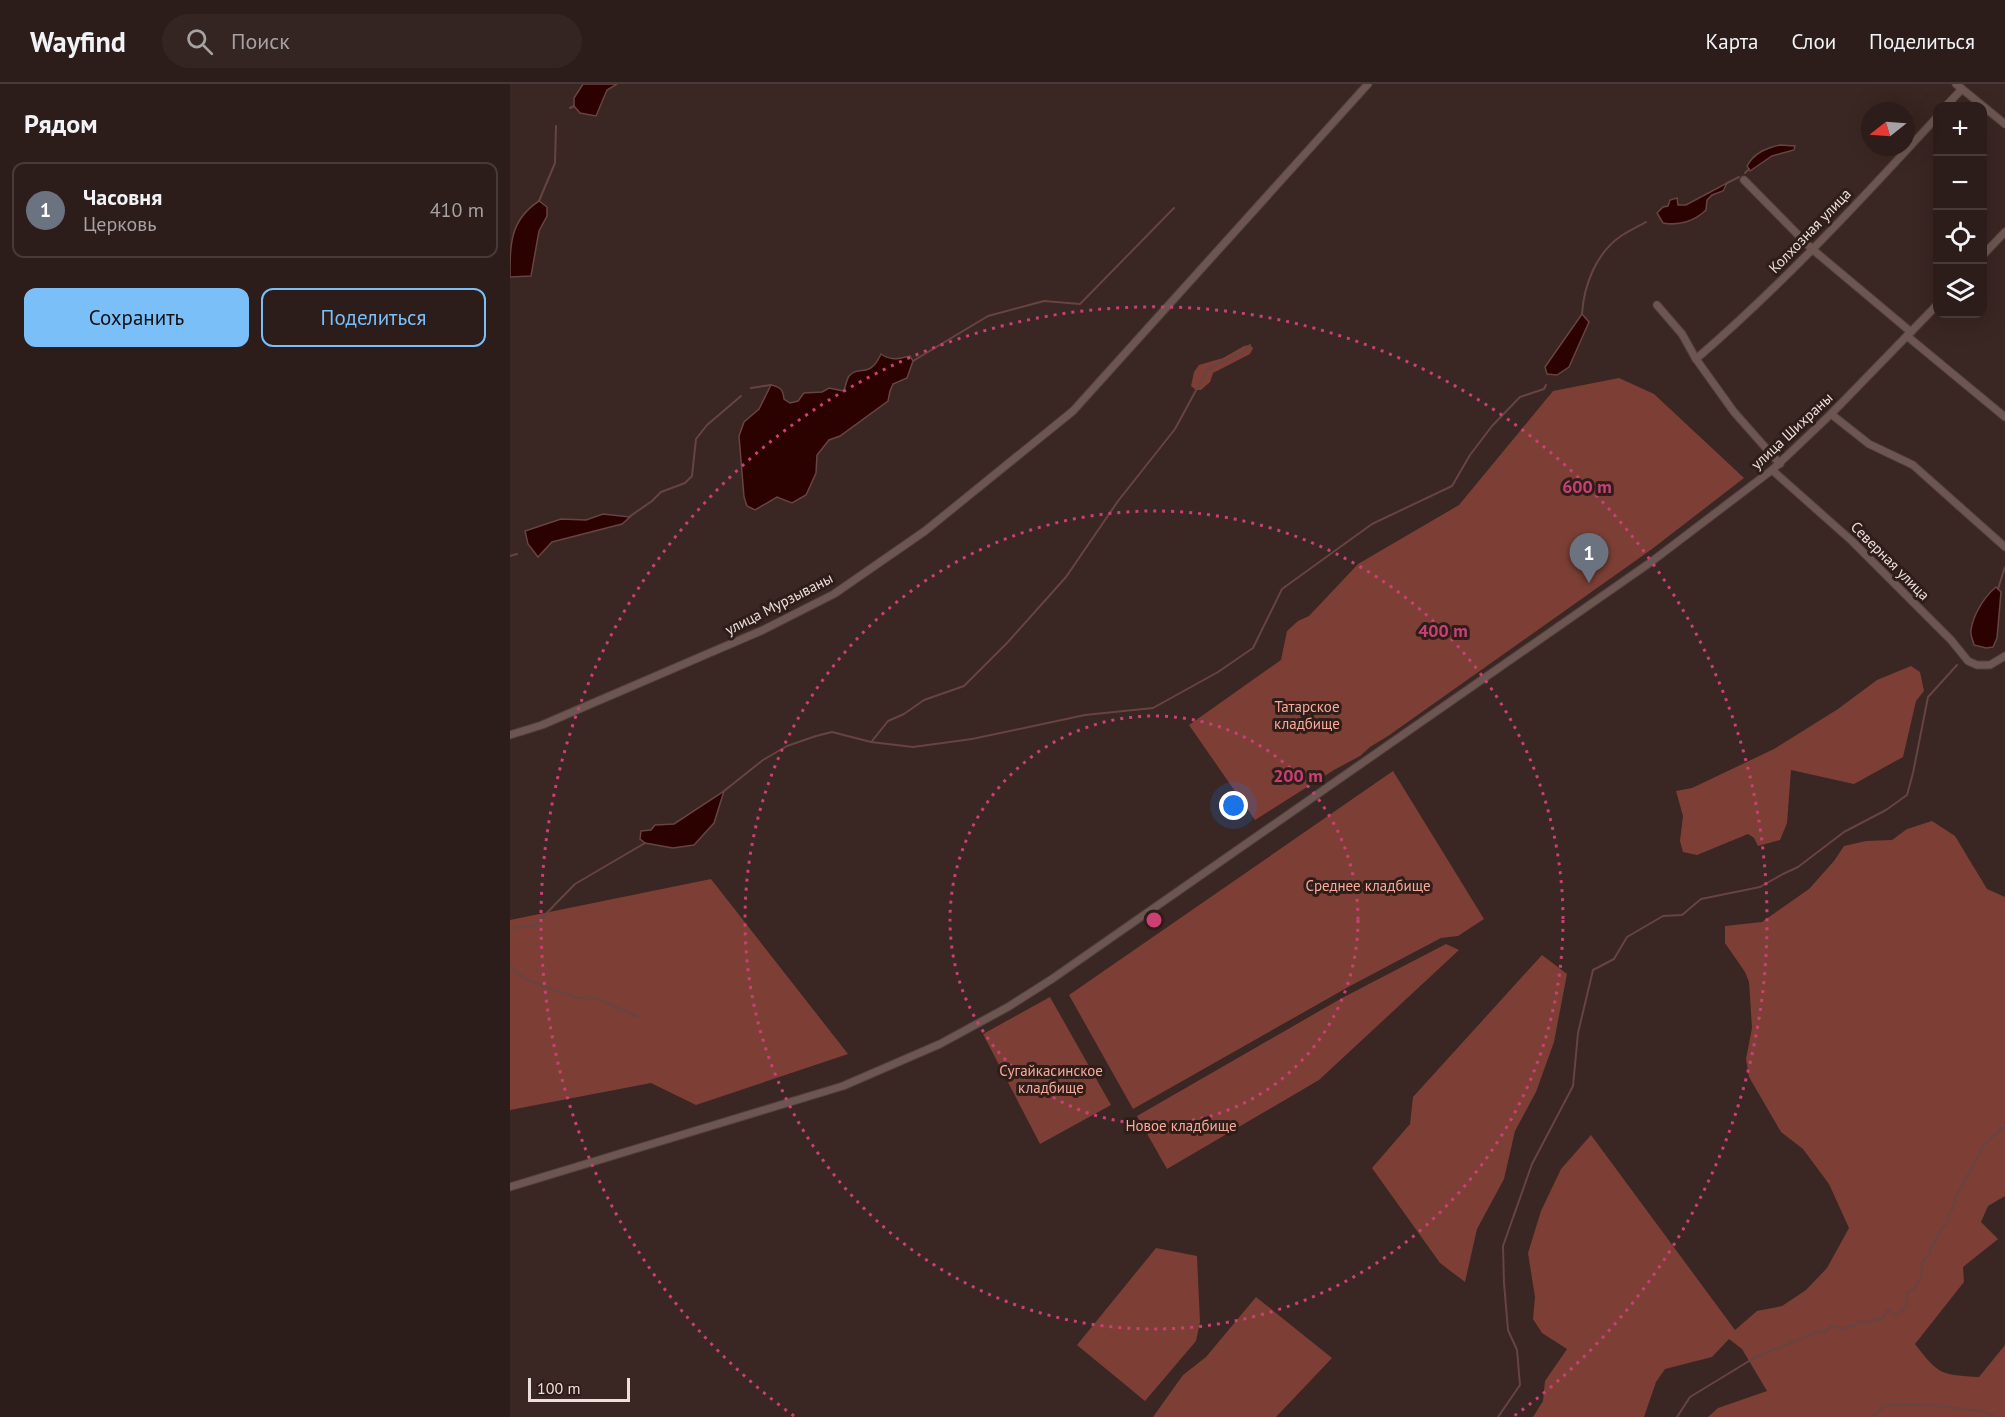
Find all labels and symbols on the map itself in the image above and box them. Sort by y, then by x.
north arrow [1861,102,1915,156]
street label: Колхозная улица [1764,184,1855,277]
street label: улица Шихраны [1747,388,1836,473]
text: 600 m [1562,475,1612,498]
street label: Северная улица [1847,517,1934,604]
pin: 1 [1570,534,1608,583]
street label: улица Мурзываны [722,568,836,639]
text: 400 m [1418,619,1468,642]
park label: Татарское кладбище [1274,697,1340,733]
text: 200 m [1273,764,1323,787]
your location [1219,791,1248,820]
park label: Среднее кладбище [1305,876,1431,895]
centre of rings [1144,910,1164,930]
park label: Сугайкасинское кладбище [999,1061,1103,1097]
park label: Новое кладбище [1125,1116,1237,1135]
scale bar [528,1375,630,1402]

